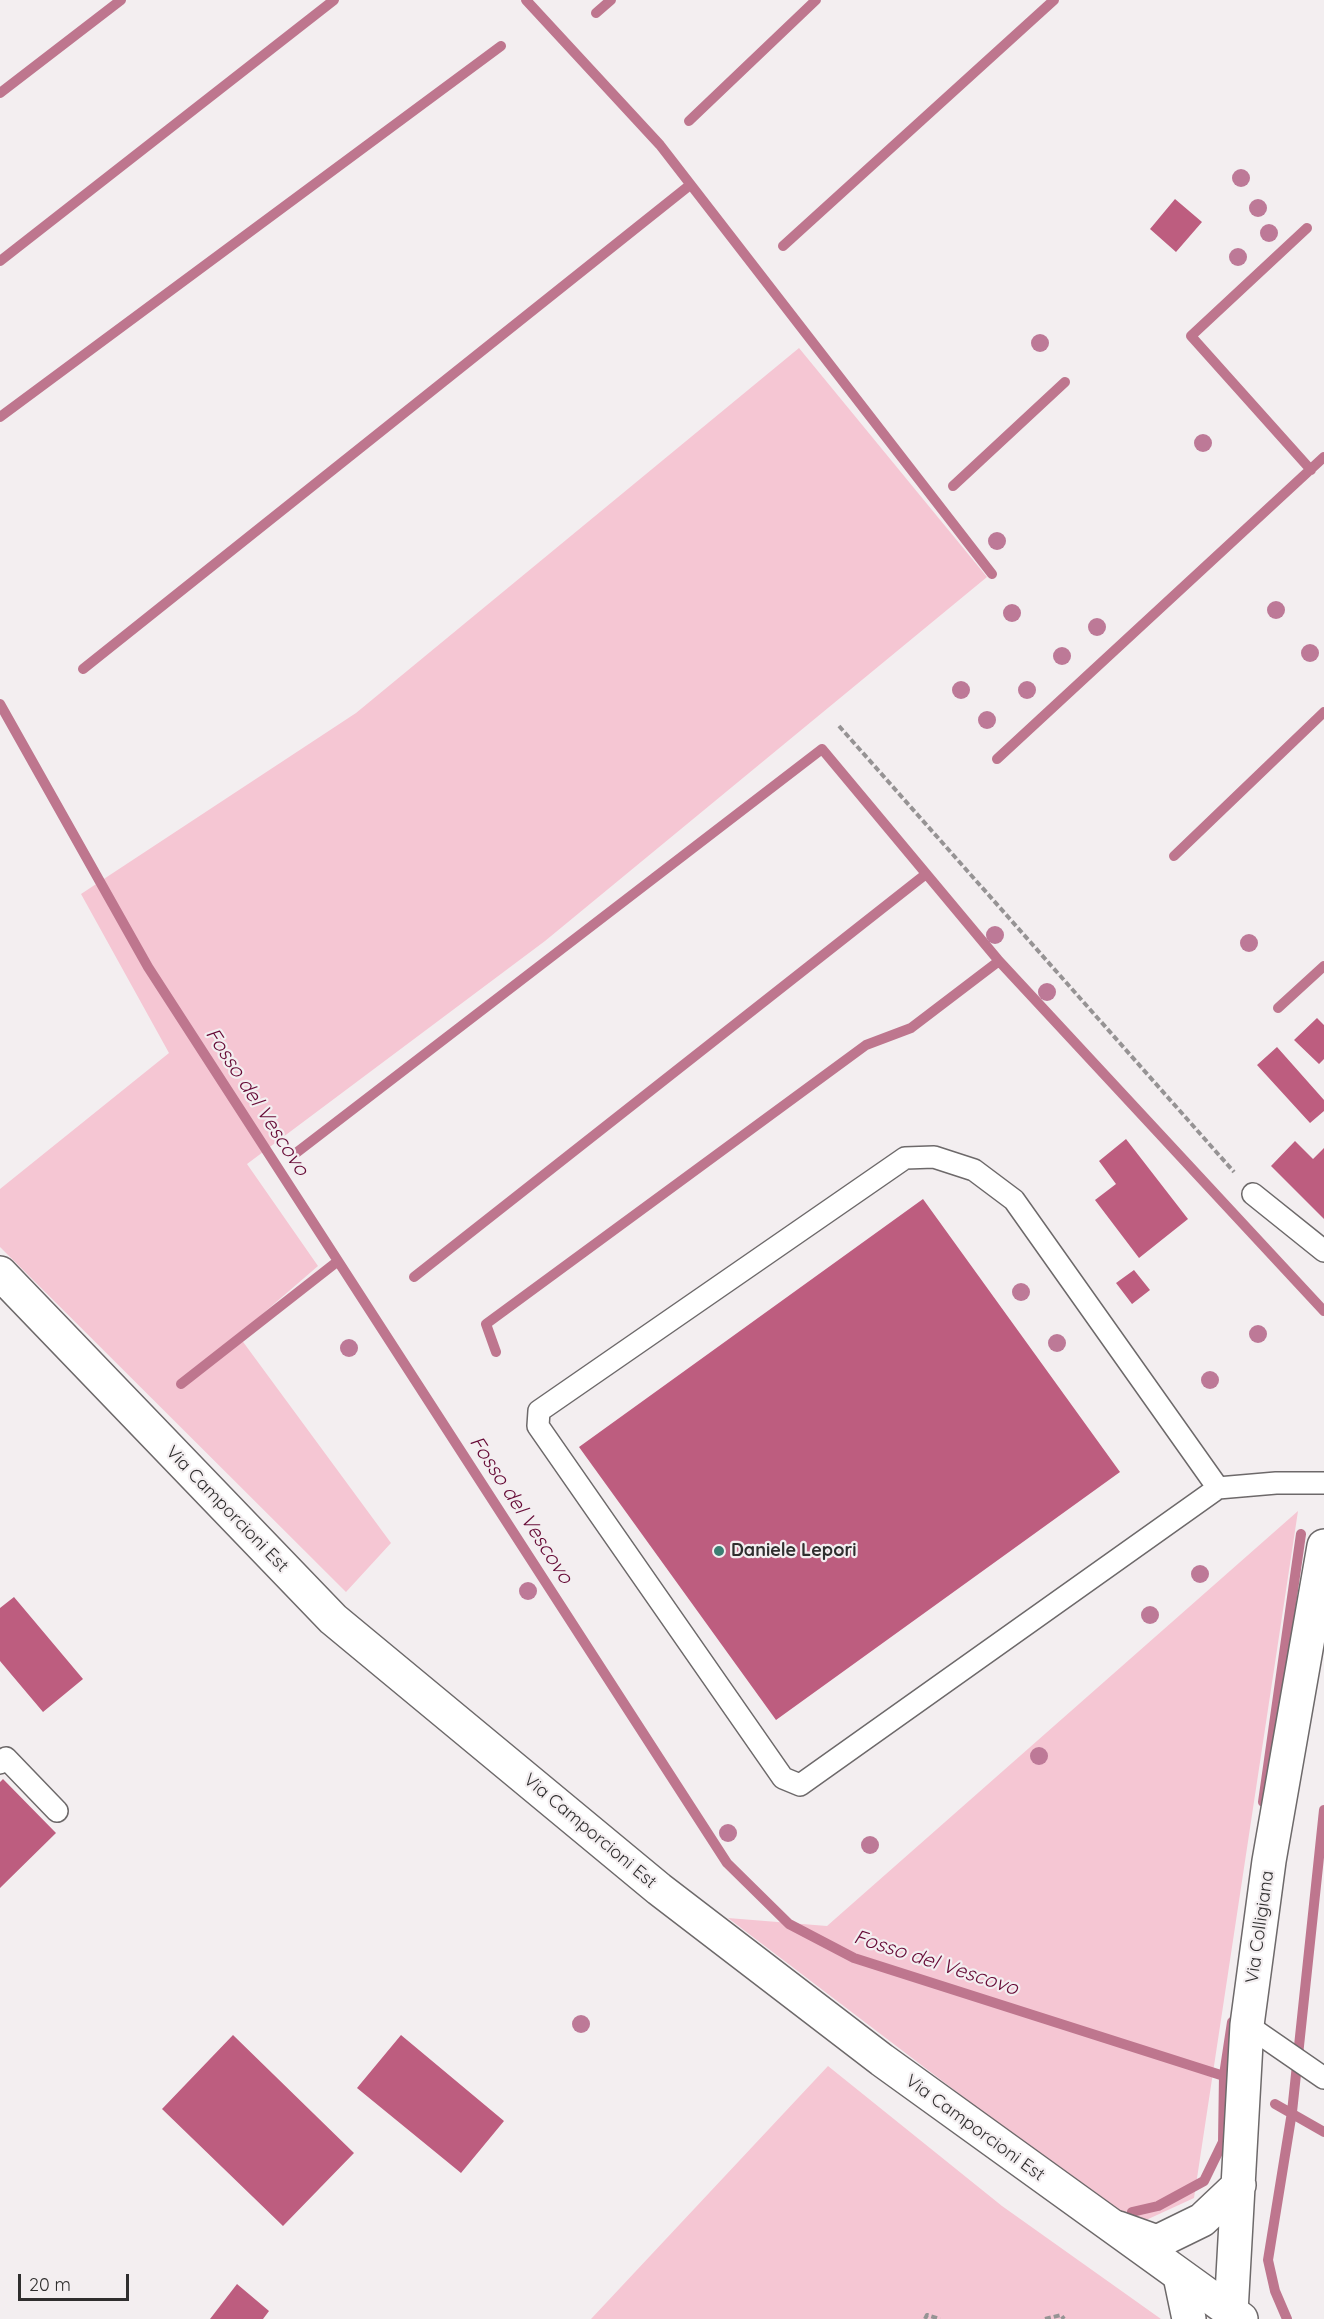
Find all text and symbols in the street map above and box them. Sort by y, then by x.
water label: Fosso del Vescovo [200,1024,314,1180]
water label: Fosso del Vescovo [464,1432,578,1588]
street label: Via Camporcioni Est [161,1441,293,1577]
place label: Daniele Lepori [731,1540,856,1562]
marker: Daniele Lepori [712,1544,726,1558]
street label: Via Camporcioni Est [519,1769,661,1893]
street label: Via Colligiana [1241,1869,1279,1985]
water label: Fosso del Vescovo [851,1925,1021,2001]
street label: Via Camporcioni Est [901,2070,1049,2186]
scale bar [21,2262,132,2300]
text: 20 m [29,2273,71,2296]

